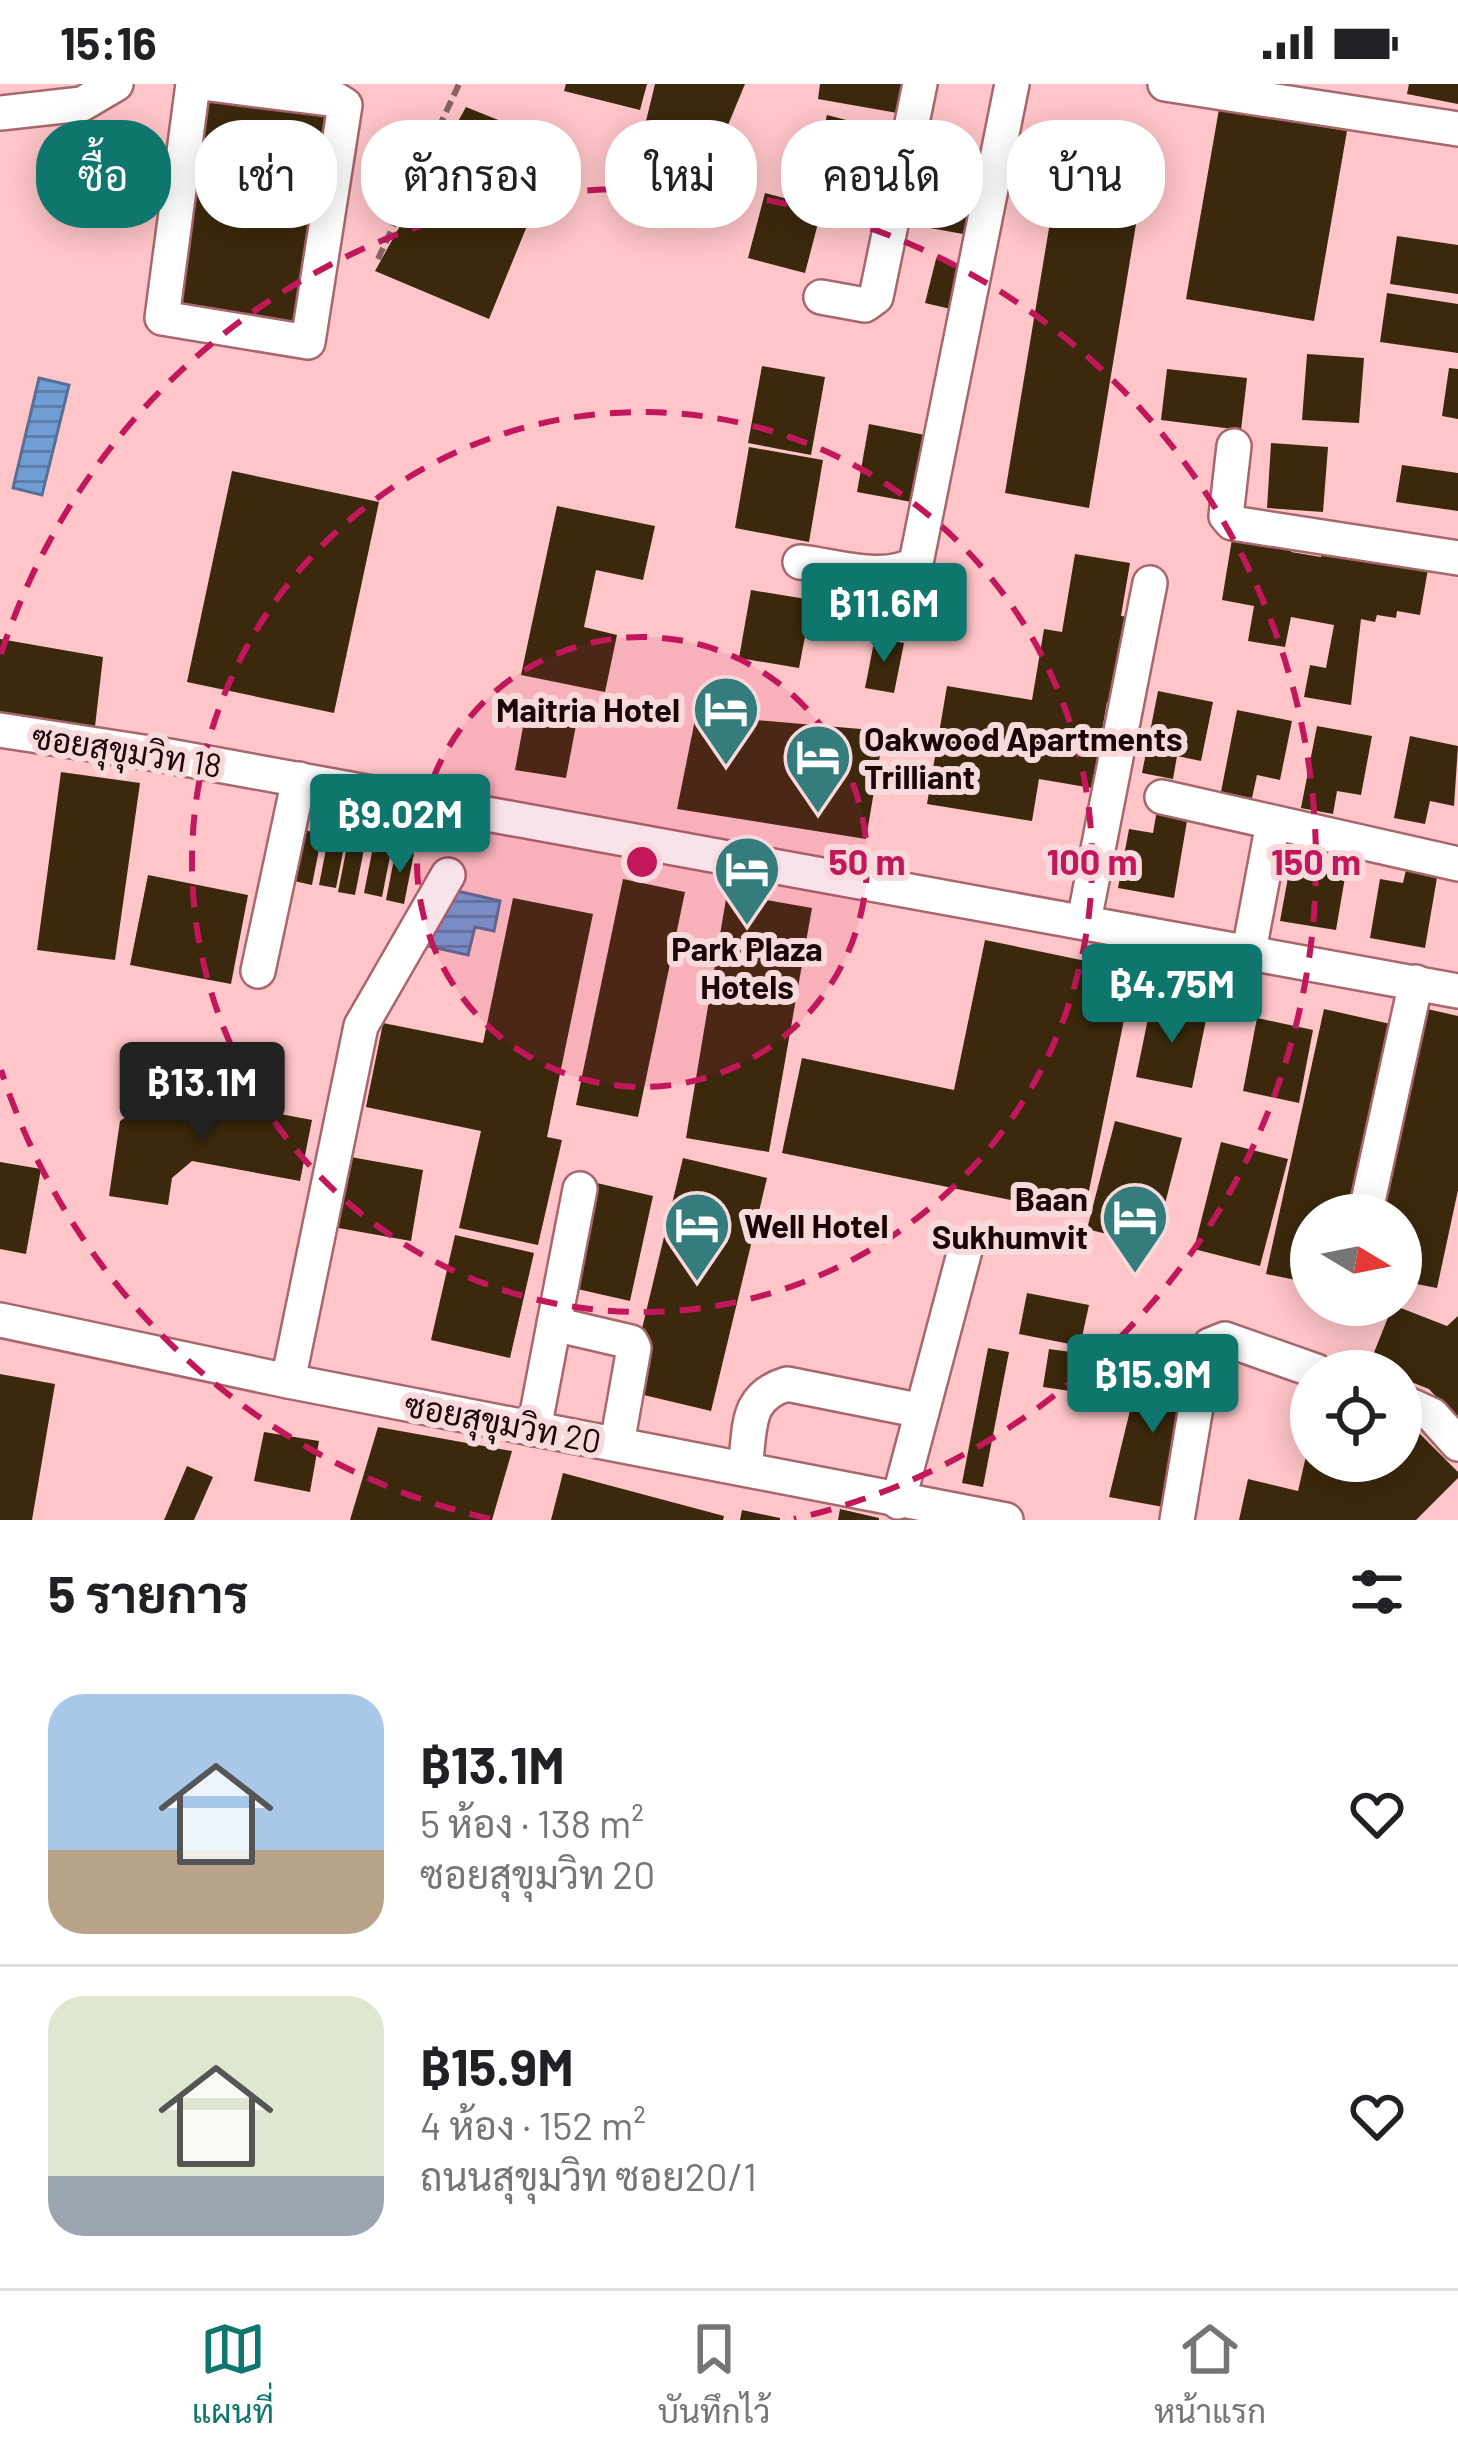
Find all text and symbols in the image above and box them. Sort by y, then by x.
text: 15:16 [60,15,157,69]
chip: ซื้อ [36,120,171,228]
chip: เช่า [195,120,337,228]
chip: ตัวกรอง [361,120,581,228]
chip: ใหม่ [605,120,757,228]
chip: คอนโด [781,120,983,228]
chip: บ้าน [1007,120,1165,228]
pin: ฿11.6M [786,563,982,665]
text: ฿11.6M [829,578,939,625]
hotel icon: Maitria Hotel [691,674,761,768]
place label: Maitria Hotel [496,689,680,729]
street label: ซอยสุขุมวิท 18 [29,715,225,789]
place label: Oakwood Apartments Trilliant [864,718,1183,796]
hotel icon: Oakwood Apartments Trilliant [783,722,853,816]
pin: ฿9.02M [302,774,498,876]
text: ฿9.02M [337,789,463,836]
hotel icon: Park Plaza Hotels [712,834,782,928]
text: 50 m [828,839,906,882]
text: 100 m [1046,839,1138,882]
text: 150 m [1271,839,1361,882]
centre of rings [621,841,663,883]
place label: Park Plaza Hotels [671,928,823,1006]
pin: ฿4.75M [1074,944,1270,1046]
text: ฿4.75M [1109,959,1235,1006]
pin: ฿13.1M [104,1042,300,1144]
text: ฿13.1M [147,1057,257,1104]
place label: Baan Sukhumvit [932,1178,1088,1256]
hotel icon: Baan Sukhumvit [1100,1182,1170,1276]
hotel icon: Well Hotel [662,1190,732,1284]
north arrow [1290,1194,1422,1326]
map controls [1290,1194,1422,1482]
place label: Well Hotel [744,1205,889,1245]
pin: ฿15.9M [1055,1334,1251,1436]
text: ฿15.9M [1094,1349,1212,1396]
button: locate [1290,1350,1422,1482]
street label: ซอยสุขุมวิท 20 [401,1383,605,1465]
icon: filters [1344,1559,1410,1625]
text: 5 รายการ [48,1562,249,1623]
text: ฿13.1M [420,1733,565,1794]
icon: home [144,1742,288,1886]
icon: heart [1344,1781,1410,1847]
text: 5 ห้อง · 138 m² [420,1799,644,1846]
text: ซอยสุขุมวิท 20 [420,1850,655,1897]
text: ฿15.9M [420,2035,574,2096]
icon: home [144,2044,288,2188]
icon: heart [1344,2083,1410,2149]
text: 4 ห้อง · 152 m² [420,2101,646,2148]
text: ถนนสุขุมวิท ซอย20/1 [420,2152,757,2199]
tab: แผนที่ [192,2316,274,2431]
tab: บันทึกไว้ [658,2316,771,2431]
tab: หน้าแรก [1154,2316,1266,2431]

